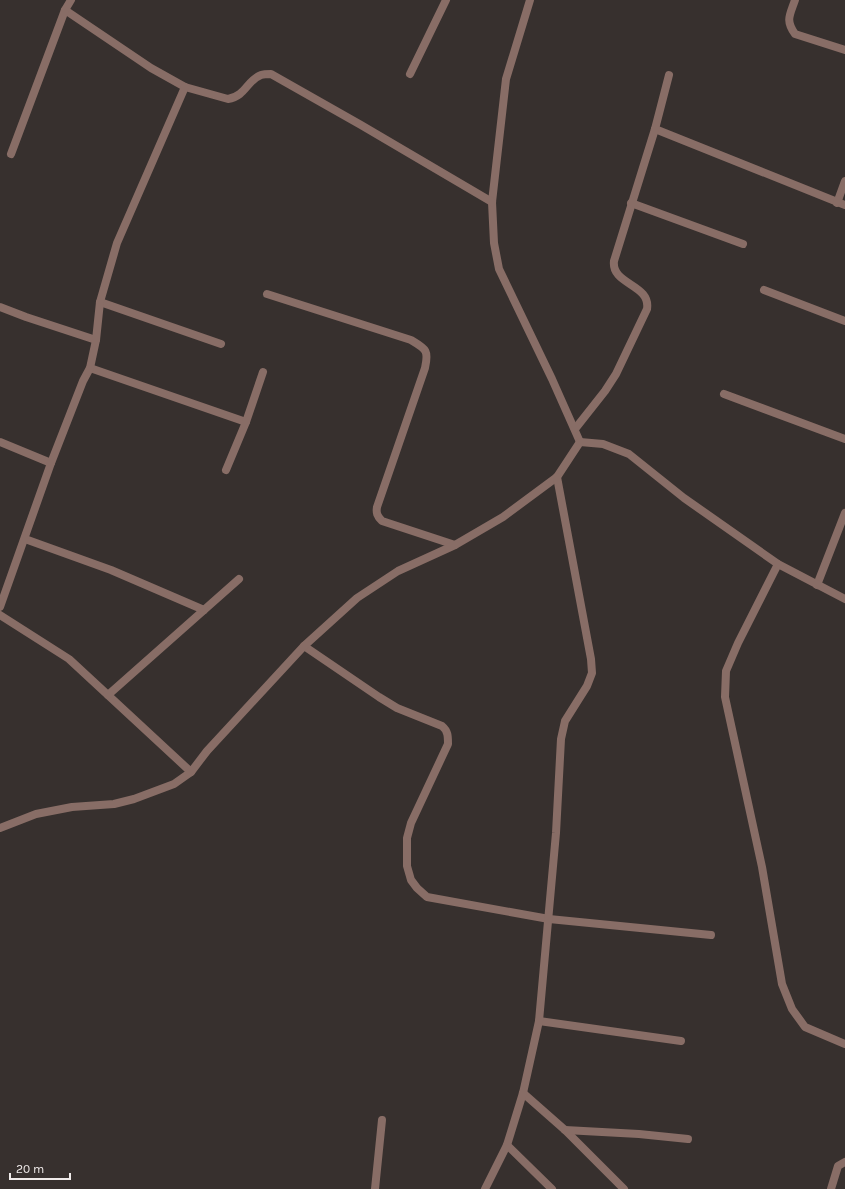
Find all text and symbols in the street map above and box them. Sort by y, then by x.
scale bar [10,1155,70,1181]
text: 20 m [16,1162,44,1176]

